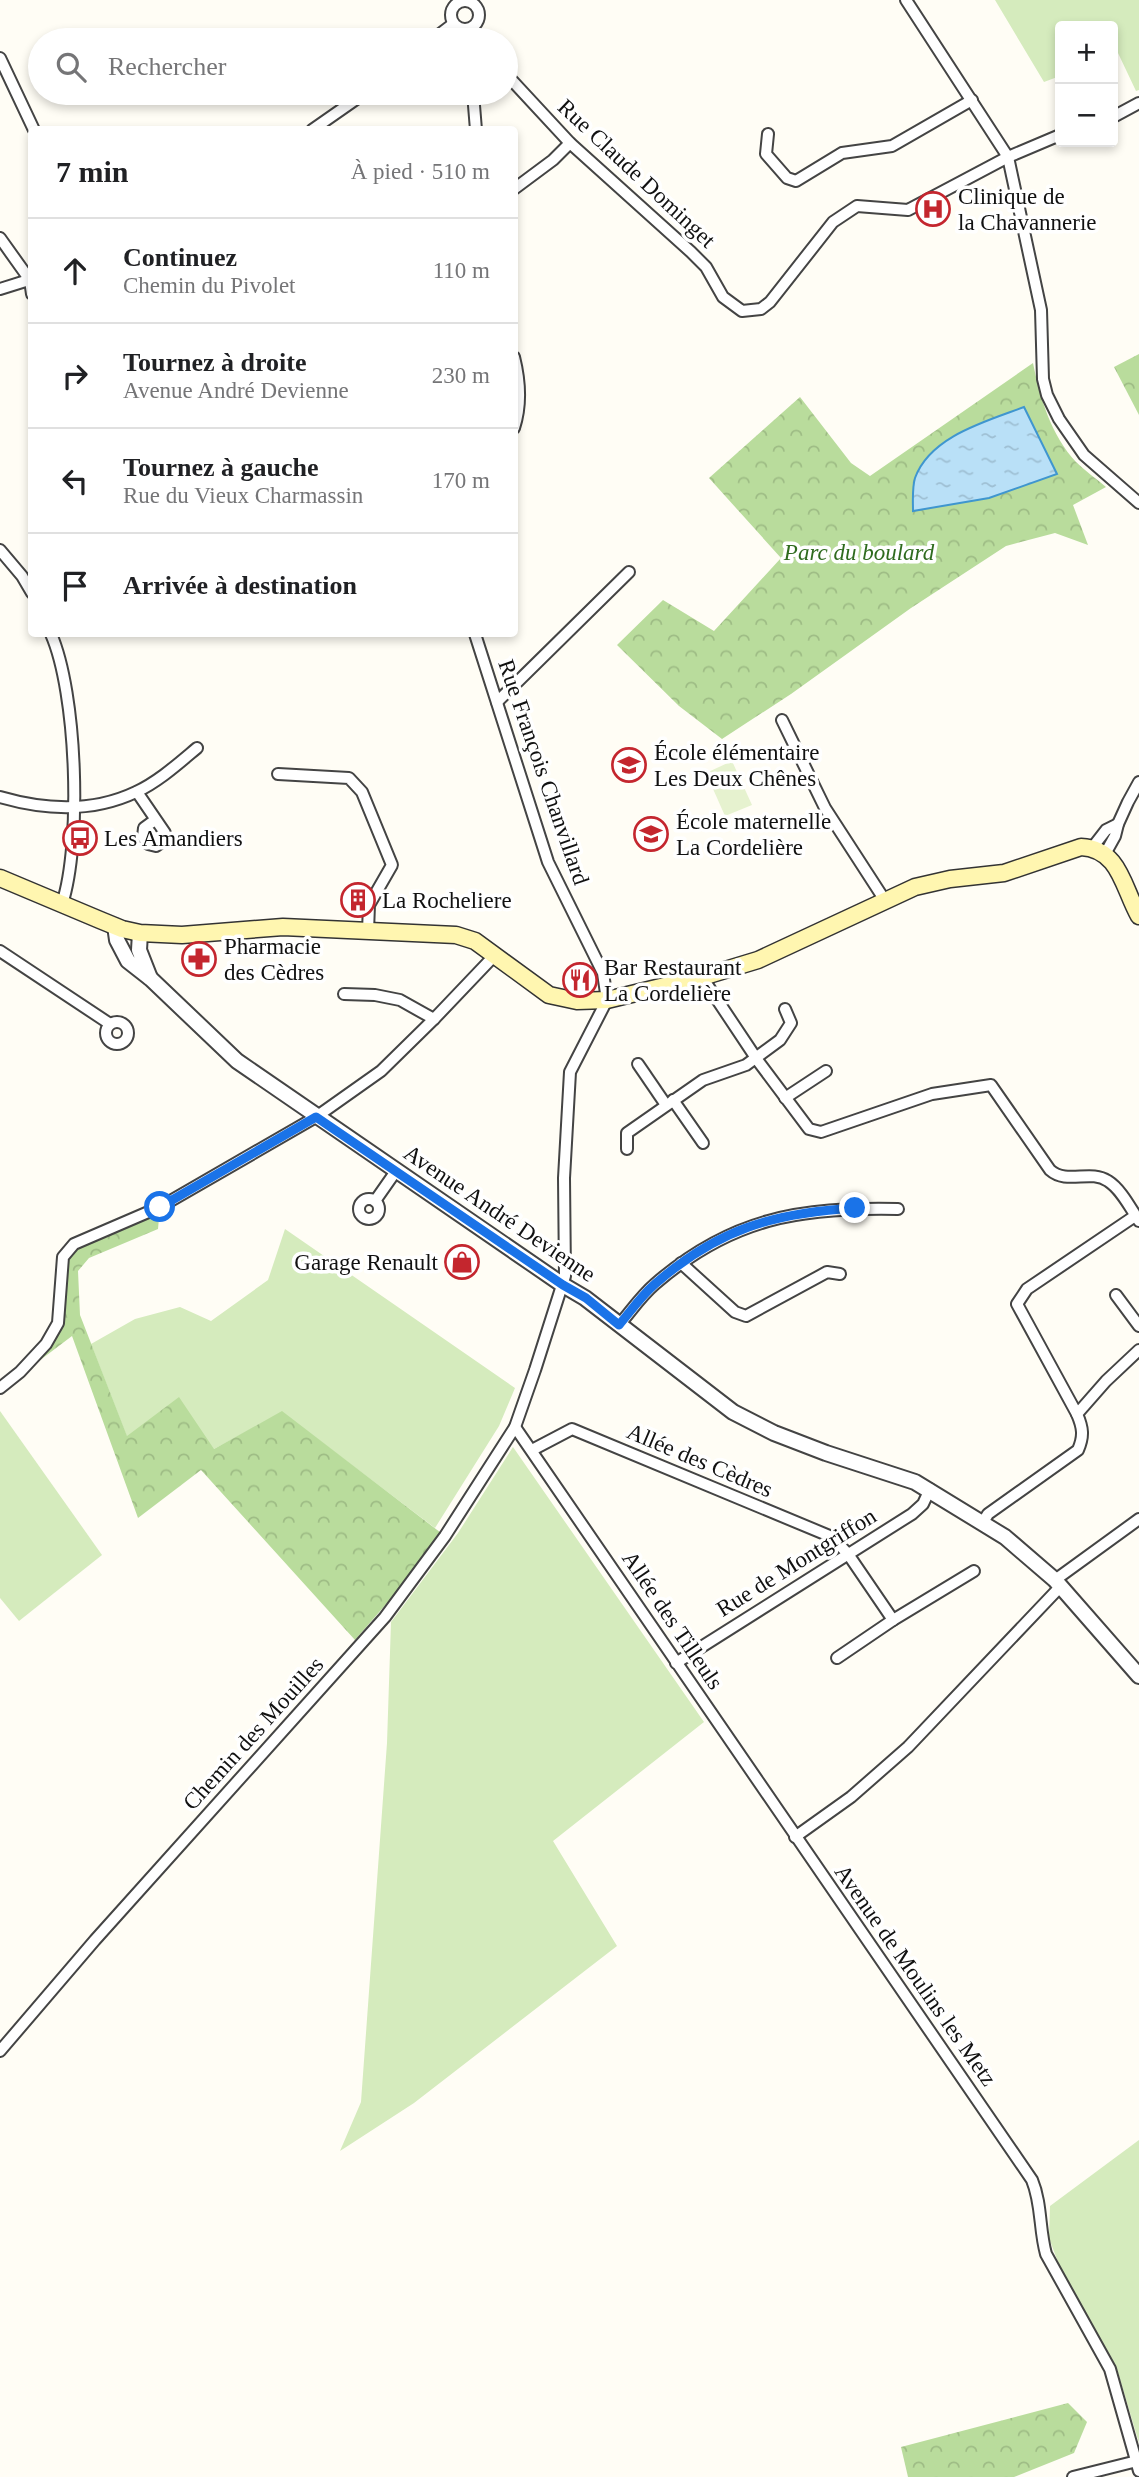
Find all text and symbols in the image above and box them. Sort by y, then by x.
map controls [1055,21,1118,147]
button: + [1055,21,1118,84]
search box [28,28,518,105]
icon: search [52,48,90,86]
text: Rechercher [108,52,226,81]
button: − [1055,84,1118,147]
street label: Rue Claude Dominget [553,94,721,253]
text: 7 min [56,155,129,188]
text: À pied · 510 m [351,159,490,184]
place label: Clinique de la Chavannerie [958,184,1097,235]
hospital icon: Clinique de la Chavannerie [914,190,952,228]
text: Continuez [123,243,237,272]
icon: ahead [56,252,94,290]
text: 110 m [433,258,490,283]
text: Chemin du Pivolet [123,273,296,298]
text: Tournez à droite [123,348,306,377]
icon: right [56,357,94,395]
text: 230 m [432,363,490,388]
text: Avenue André Devienne [123,378,349,403]
text: Tournez à gauche [123,453,319,482]
icon: left [56,462,94,500]
text: 170 m [432,468,490,493]
text: Rue du Vieux Charmassin [123,483,363,508]
park label: Parc du boulard [783,540,935,565]
icon: arrive [56,567,94,605]
text: Arrivée à destination [123,571,357,600]
street label: Rue François Chanvillard [493,656,594,888]
place label: École élémentaire Les Deux Chênes [654,740,819,791]
school or university icon: École élémentaire Les Deux Chênes [610,746,648,784]
place label: École maternelle La Cordelière [676,809,831,860]
school or university icon: École maternelle La Cordelière [632,815,670,853]
bus stop icon: Les Amandiers [61,819,99,857]
place label: Les Amandiers [104,826,243,851]
building icon: La Rocheliere [339,881,377,919]
place label: La Rocheliere [382,888,512,913]
place label: Pharmacie des Cèdres [224,934,324,985]
pharmacy icon: Pharmacie des Cèdres [180,940,218,978]
place label: Bar Restaurant La Cordelière [604,955,742,1006]
restaurant icon: Bar Restaurant La Cordelière [561,961,599,999]
street label: Avenue André Devienne [399,1140,600,1287]
route start [144,1191,175,1222]
route end [839,1192,870,1223]
shop icon: Garage Renault [443,1243,481,1281]
place label: Garage Renault [294,1250,439,1275]
street label: Allée des Cèdres [623,1419,776,1502]
street label: Rue de Montgriffon [712,1503,881,1622]
street label: Allée des Tilleuls [617,1547,728,1694]
street label: Chemin des Mouilles [178,1652,329,1815]
street label: Avenue de Moulins les Metz [830,1860,1002,2091]

